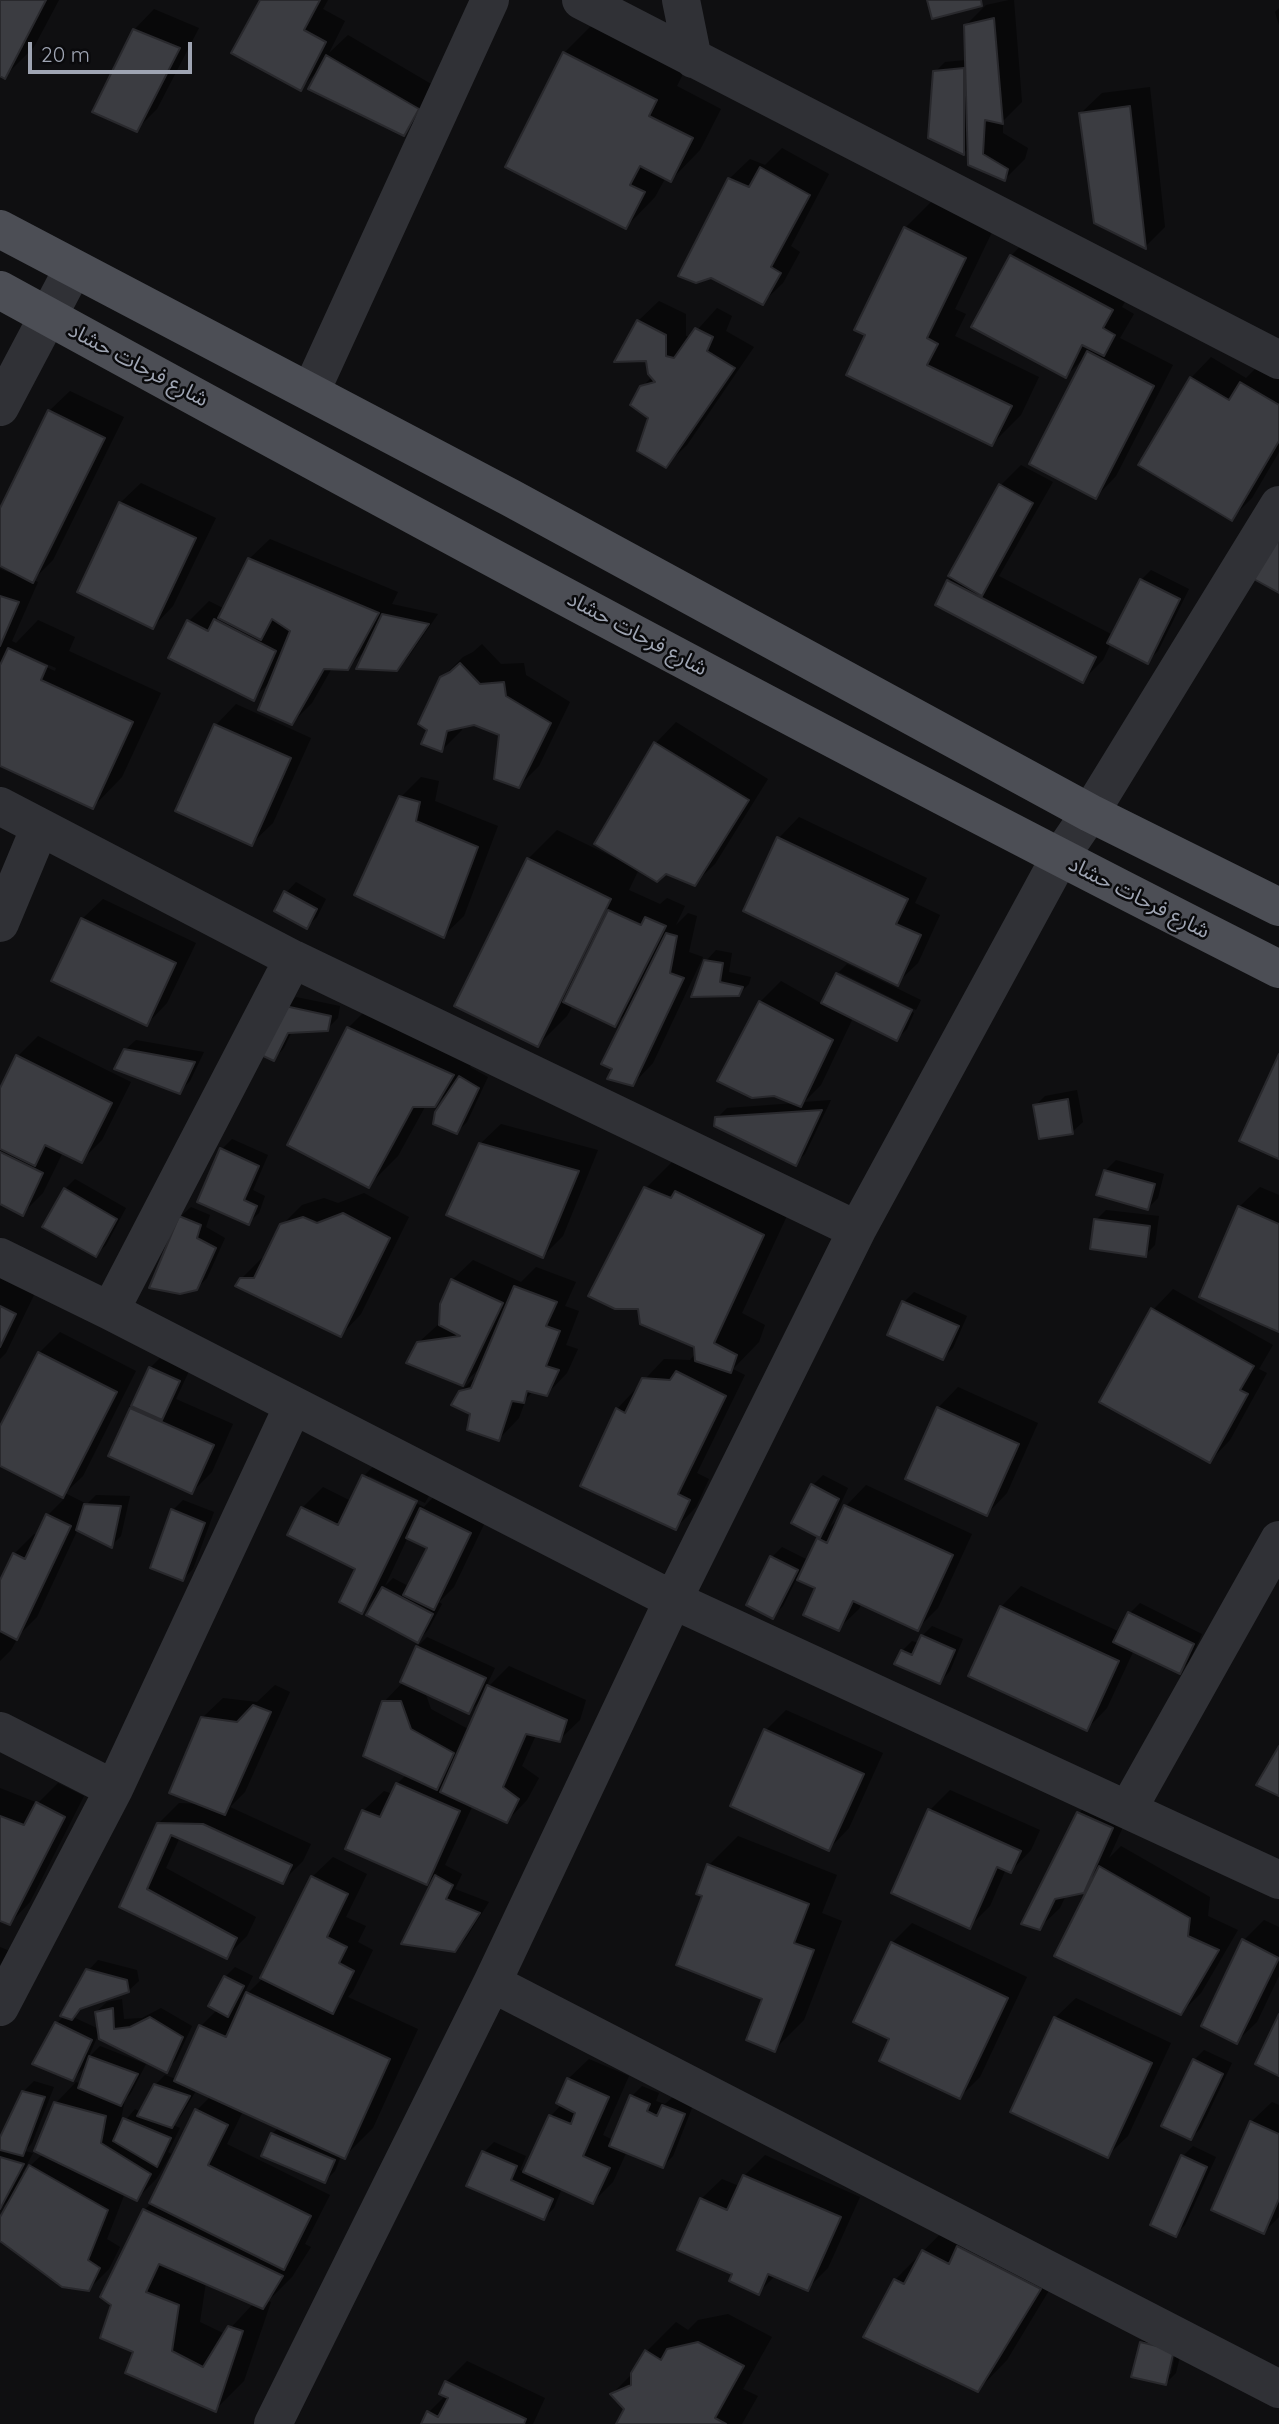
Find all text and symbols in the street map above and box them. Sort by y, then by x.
scale bar [32,28,196,72]
text: 20 m [41,41,90,67]
street label: شارع فرحات حشاد [64,318,212,412]
street label: شارع فرحات حشاد [563,587,711,681]
street label: شارع فرحات حشاد [1064,852,1214,944]

